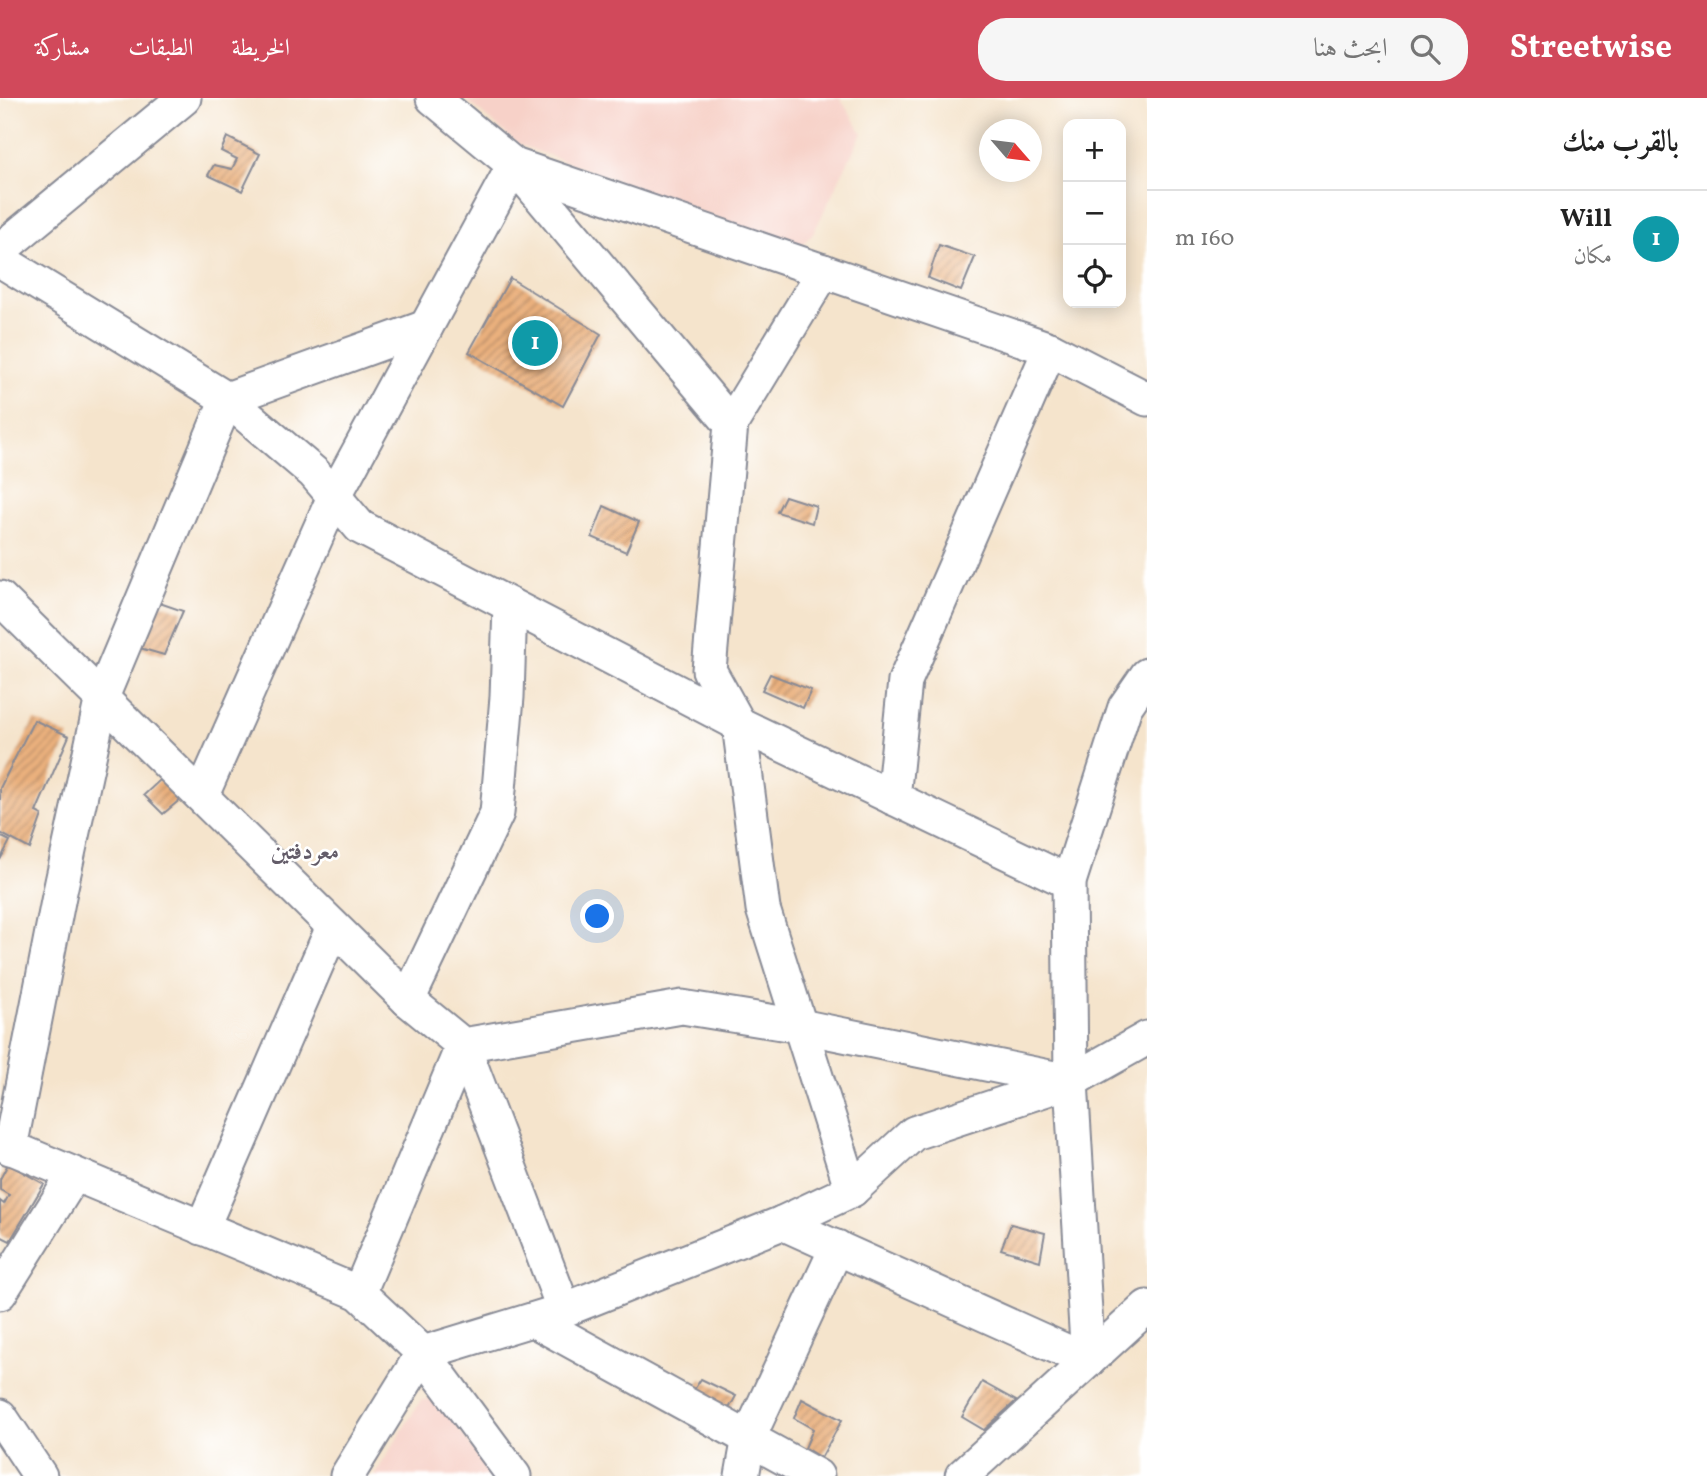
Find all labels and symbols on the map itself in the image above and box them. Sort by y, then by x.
north arrow [979,119,1042,182]
pin: 1 [512,317,558,369]
district label: معردفتين [271,836,339,870]
your location [580,899,614,933]

